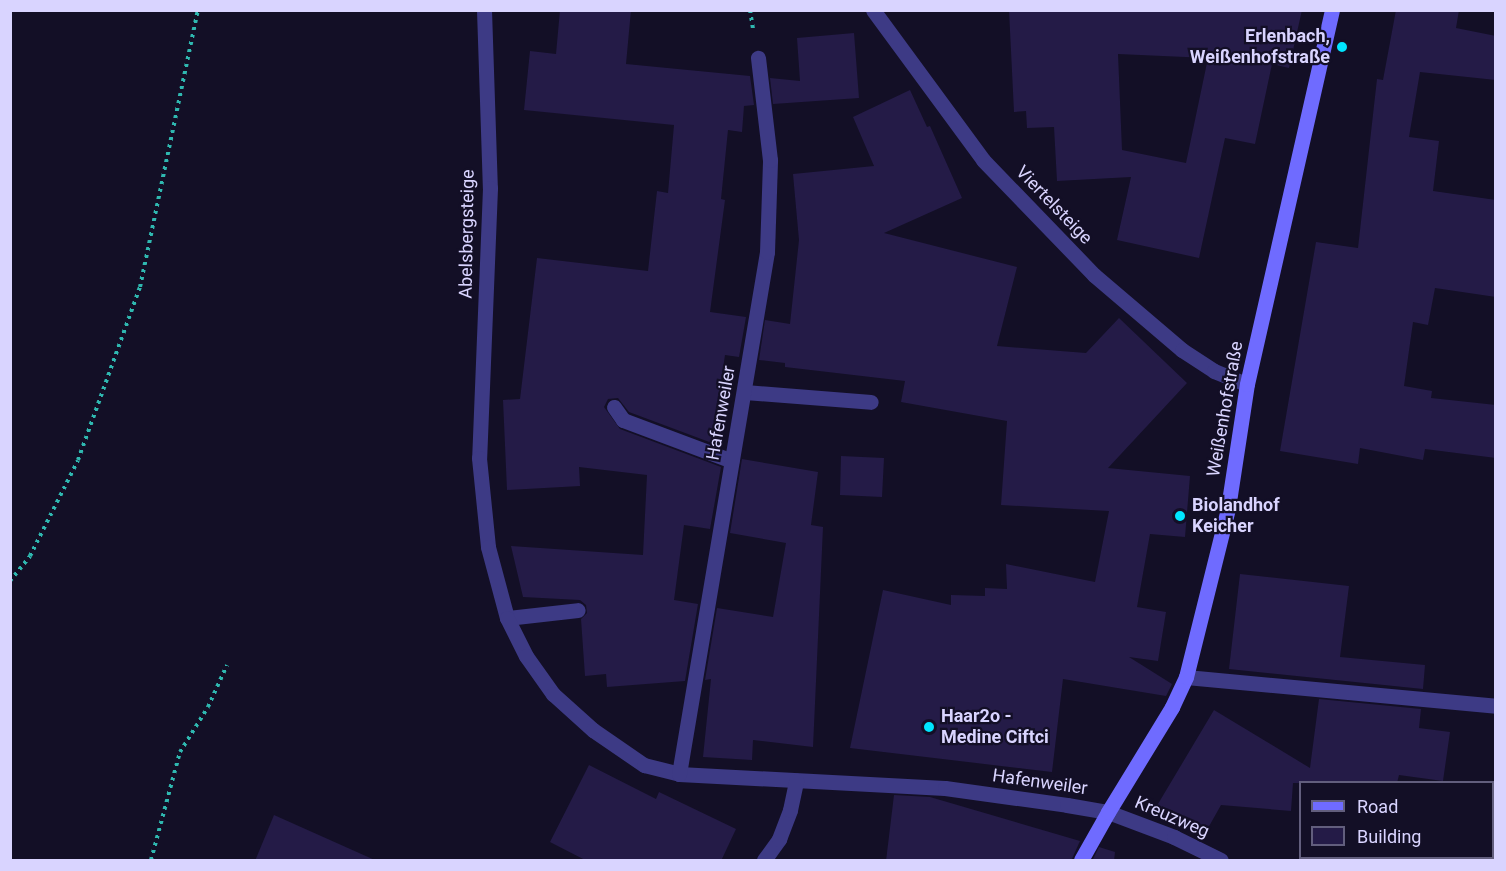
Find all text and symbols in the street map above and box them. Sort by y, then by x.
place label: Erlenbach, Weißenhofstraße [1190,26,1330,68]
marker: Erlenbach, Weißenhofstraße [1335,40,1349,54]
street label: Viertelsteige [1011,161,1097,249]
street label: Abelsbergsteige [455,169,479,299]
street label: Weißenhofstraße [1202,340,1248,478]
street label: Hafenweiler [702,364,740,462]
place label: Biolandhof Keicher [1192,495,1280,538]
marker: Biolandhof Keicher [1173,509,1187,523]
place label: Haar2o - Medine Ciftci [941,706,1049,748]
marker: Haar2o - Medine Ciftci [922,720,936,734]
street label: Hafenweiler [991,765,1089,799]
legend [1299,781,1494,859]
street label: Kreuzweg [1132,792,1212,842]
text: Road [1357,796,1398,817]
text: Building [1357,826,1421,847]

